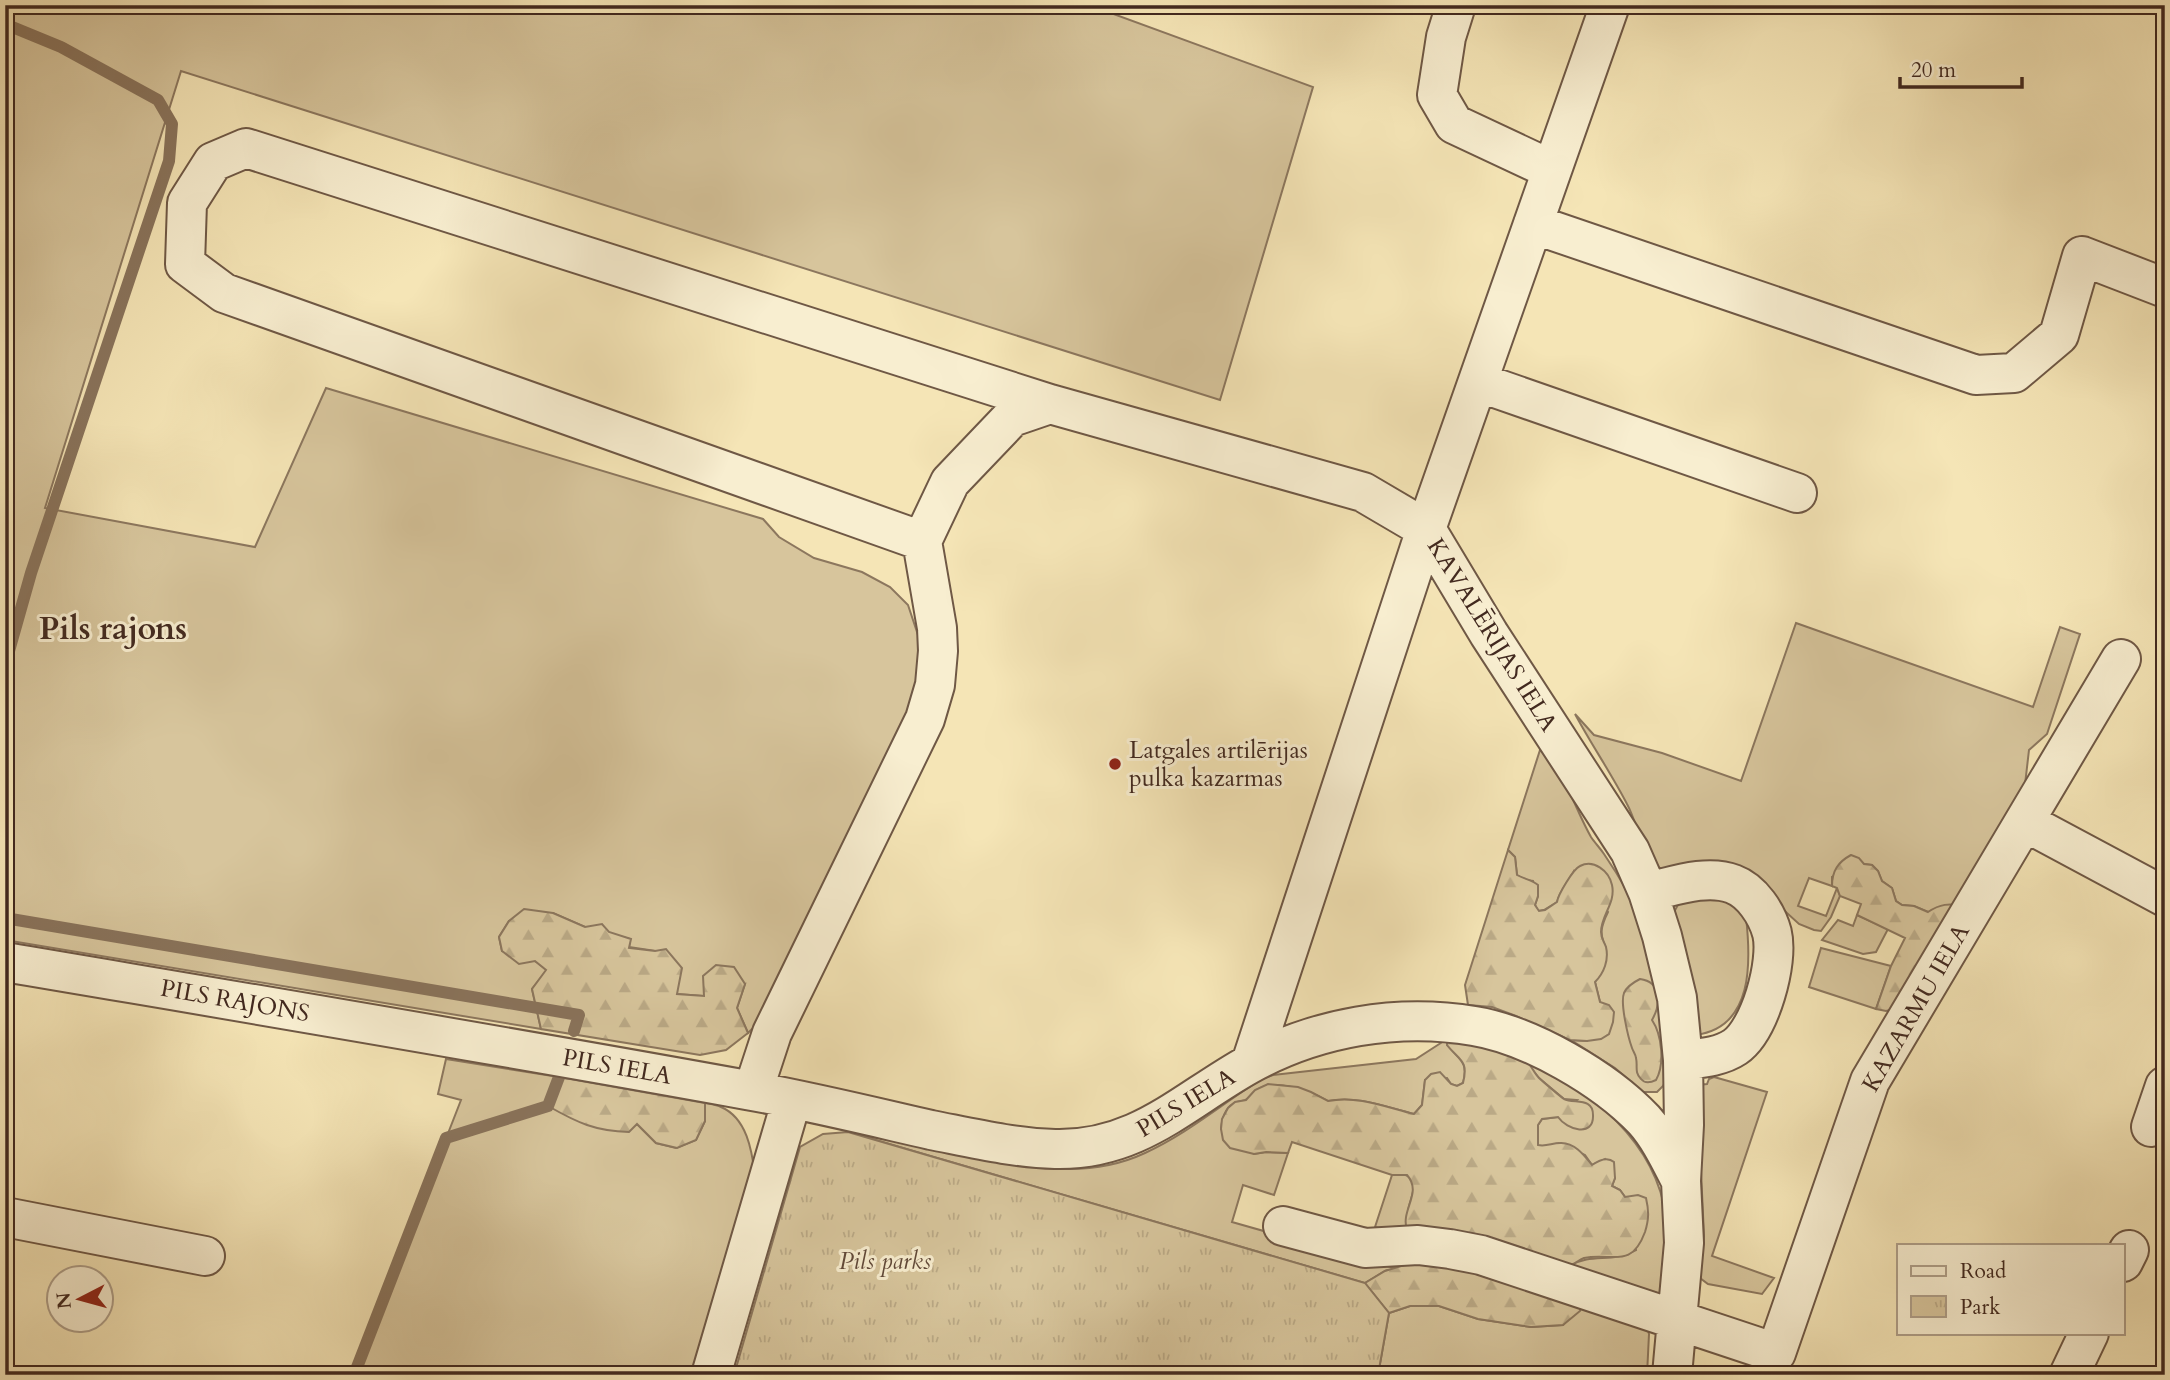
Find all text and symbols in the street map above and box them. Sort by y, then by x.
scale bar [1900,46,2023,90]
text: 20 m [1911,56,1956,85]
street label: KAVALĒRIJAS IELA [1419,532,1565,739]
district label: Pils rajons [39,607,187,651]
place label: Latgales artilērijas pulka kazarmas [1129,734,1308,795]
marker: Latgales artilērijas pulka kazarmas [1107,756,1123,772]
street label: KAZARMU IELA [1854,917,1978,1098]
street label: PILS RAJONS [158,972,312,1030]
street label: PILS IELA [560,1041,675,1093]
street label: PILS IELA [1130,1060,1242,1145]
legend [1897,1244,2124,1334]
park label: Pils parks [839,1245,931,1278]
text: Road [1960,1257,2006,1286]
north arrow [46,1264,116,1334]
text: N [50,1291,78,1310]
text: Park [1960,1293,2001,1322]

